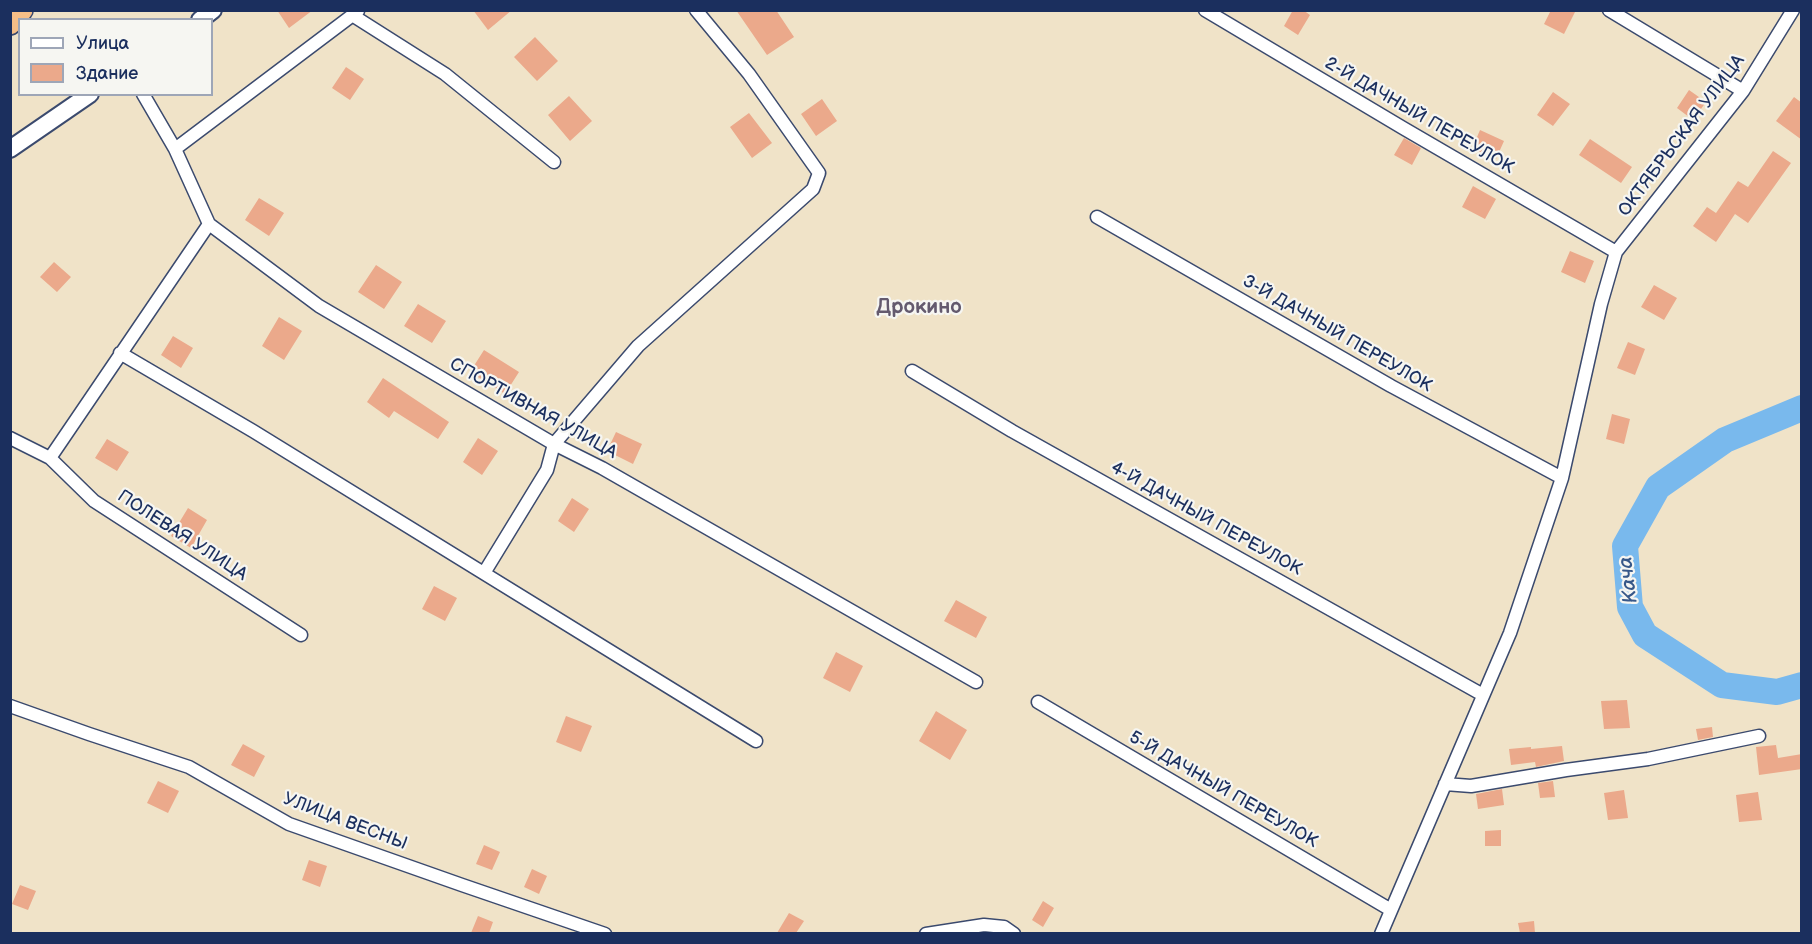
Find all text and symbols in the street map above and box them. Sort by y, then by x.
legend [18,18,213,96]
text: Улица [76,33,129,54]
street label: ОКТЯБРЬСКАЯ УЛИЦА [1614,51,1750,221]
street label: 2-Й ДАЧНЫЙ ПЕРЕУЛОК [1321,53,1517,179]
text: Здание [76,63,138,84]
street label: 3-Й ДАЧНЫЙ ПЕРЕУЛОК [1238,271,1436,397]
district label: Дрокино [876,295,962,321]
street label: СПОРТИВНАЯ УЛИЦА [446,354,620,464]
street label: 4-Й ДАЧНЫЙ ПЕРЕУЛОК [1107,457,1305,581]
street label: ПОЛЕВАЯ УЛИЦА [113,486,251,586]
water label: Кача [1614,555,1644,605]
street label: 5-Й ДАЧНЫЙ ПЕРЕУЛОК [1125,727,1321,853]
street label: УЛИЦА ВЕСНЫ [280,788,410,856]

